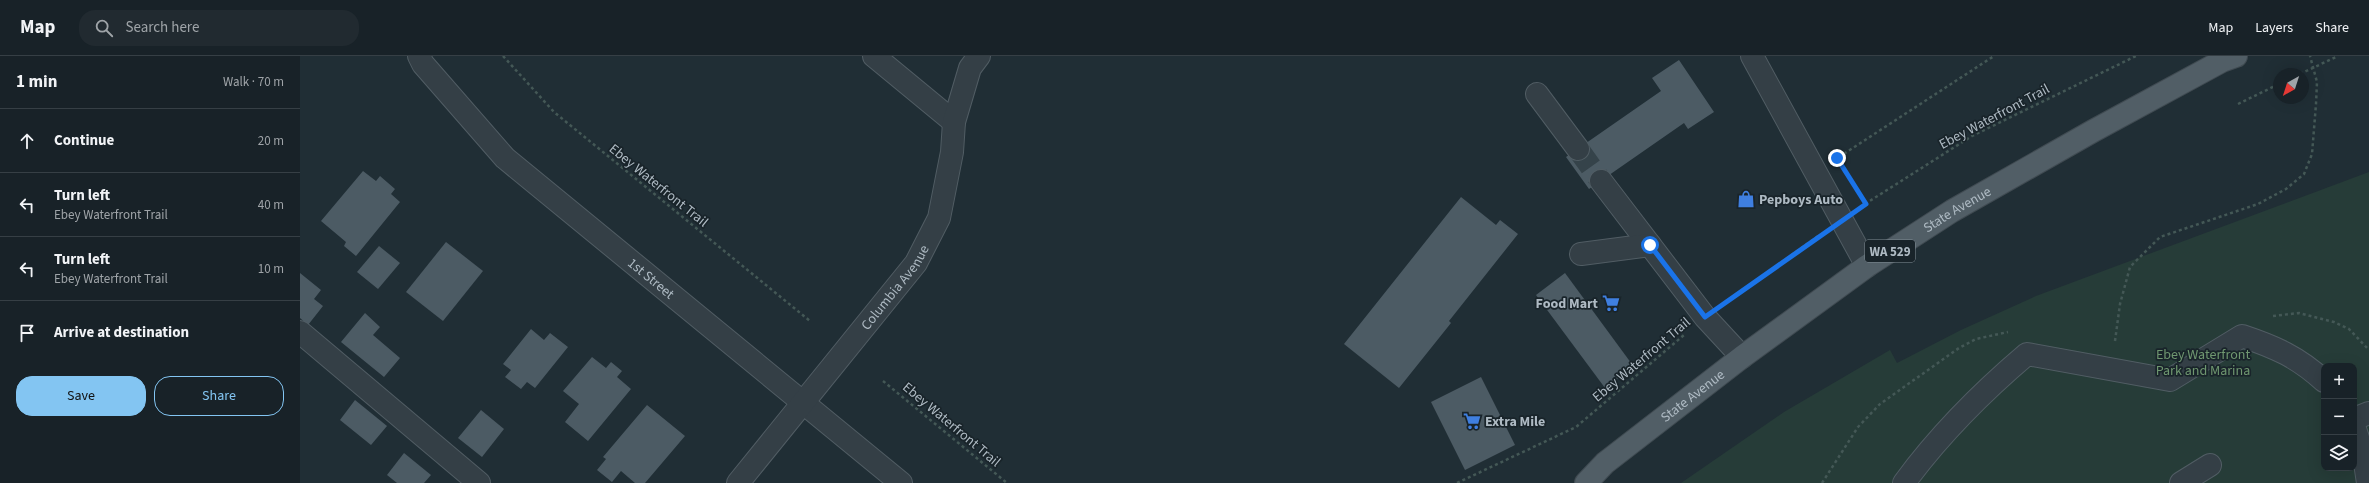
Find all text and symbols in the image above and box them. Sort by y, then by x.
search box [79,10,359,46]
text: Map [20,14,55,41]
icon: search [93,17,115,39]
text: Search here [125,17,199,38]
text: Map [2208,18,2233,38]
text: Layers [2255,18,2293,38]
text: Share [2315,18,2349,38]
north arrow [2273,68,2309,104]
text: 1 min [16,70,57,94]
text: Walk · 70 m [223,73,284,91]
street label: Ebey Waterfront Trail [1936,79,2054,154]
icon: ahead [16,130,38,152]
text: Continue [54,130,114,151]
text: 20 m [258,132,284,150]
street label: Ebey Waterfront Trail [604,139,713,232]
route end [1828,149,1846,167]
street label: State Avenue [1920,182,1995,238]
text: Turn left [54,185,110,206]
shop icon: Pepboys Auto [1736,189,1756,209]
place label: Pepboys Auto [1759,190,1843,210]
icon: left [16,194,38,216]
text: 40 m [258,196,284,214]
text: Ebey Waterfront Trail [54,206,168,224]
route start [1641,236,1659,254]
road number: WA 529 [1865,240,1915,262]
street label: Columbia Avenue [857,242,935,335]
text: Turn left [54,249,110,270]
street label: 1st Street [623,254,679,304]
icon: left [16,258,38,280]
text: 10 m [258,260,284,278]
text: Ebey Waterfront Trail [54,270,168,288]
supermarket icon: Food Mart [1601,293,1621,313]
place label: Food Mart [1536,294,1599,314]
street label: Ebey Waterfront Trail [1588,312,1695,407]
icon: arrive [16,322,38,344]
text: Arrive at destination [54,322,189,343]
park label: Ebey Waterfront Park and Marina [2156,345,2250,381]
map controls [2321,363,2357,471]
button: + [2321,363,2357,399]
street label: State Avenue [1657,365,1729,427]
button: Save [16,376,146,416]
button: Share [154,376,284,416]
street label: Ebey Waterfront Trail [898,378,1005,472]
button: − [2321,399,2357,435]
supermarket icon: Extra Mile [1462,411,1482,431]
place label: Extra Mile [1485,412,1545,432]
button: layers [2321,435,2357,471]

